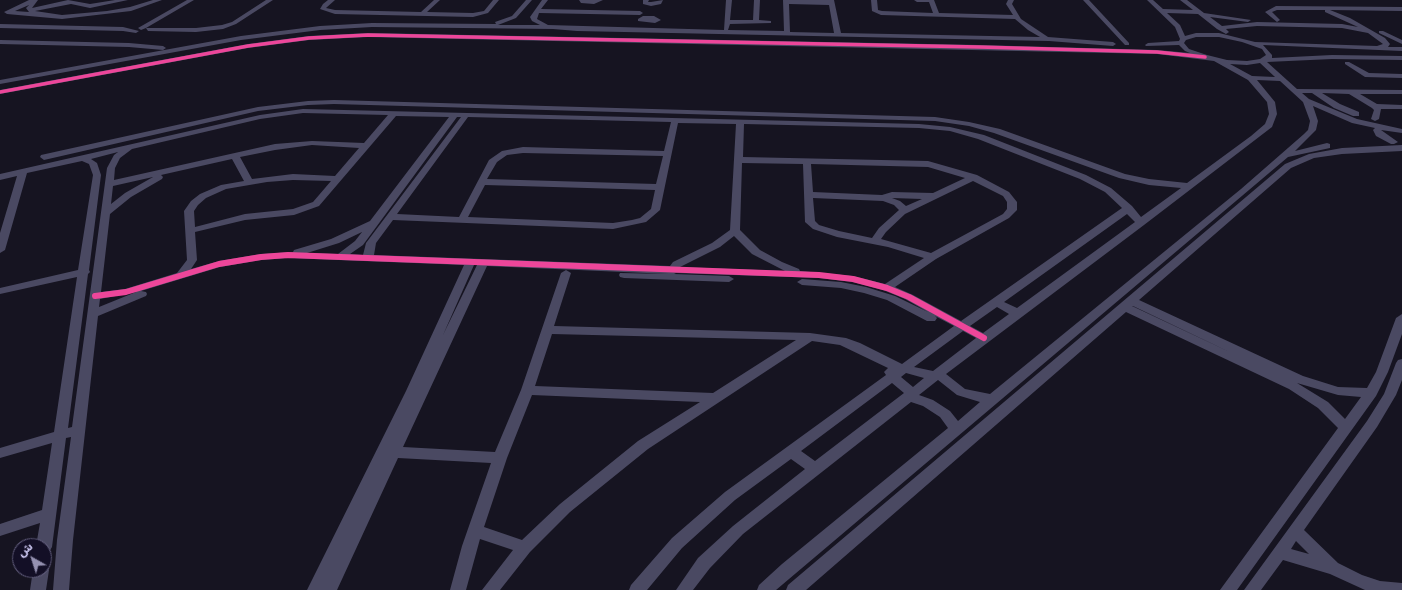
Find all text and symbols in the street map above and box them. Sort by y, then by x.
north arrow [12,538,52,578]
text: ش [15,539,35,560]

